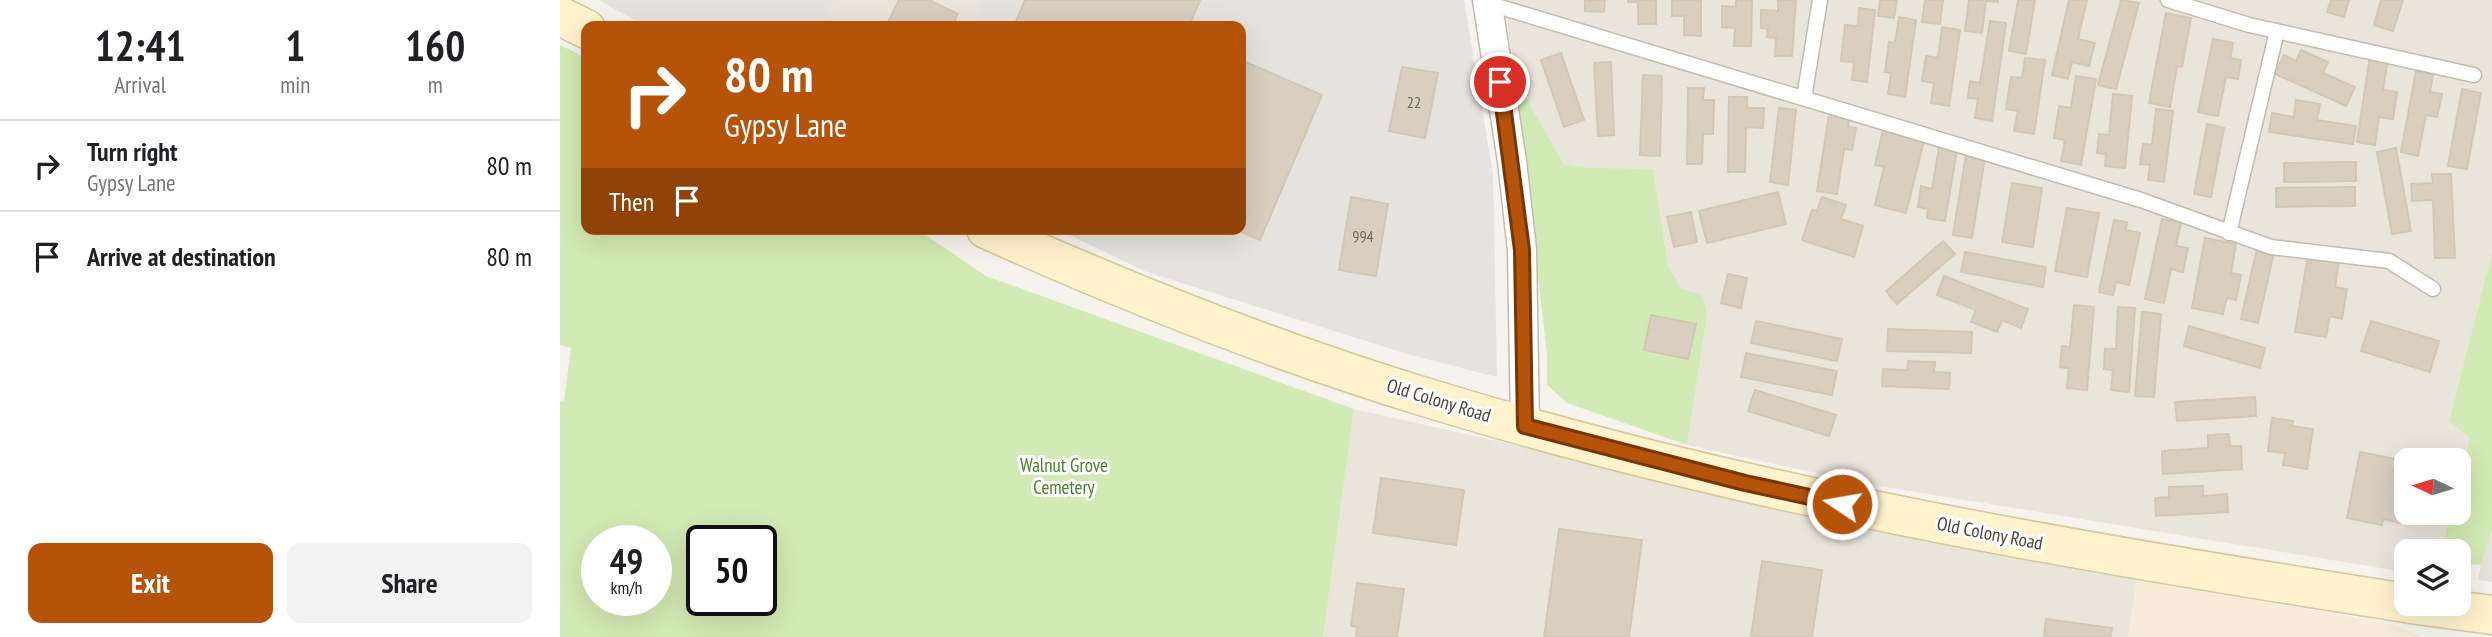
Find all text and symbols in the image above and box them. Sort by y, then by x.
text: 12:41 [95,18,186,73]
text: 1 [285,18,305,73]
text: 160 [405,18,465,73]
text: 80 m [724,42,813,106]
icon: right [609,49,700,140]
pin [1470,52,1530,112]
icon: arrive [1481,63,1519,101]
text: Arrival [114,70,166,99]
text: min [280,70,310,99]
text: m [428,70,443,99]
house number: 22 [1407,92,1421,112]
text: Gypsy Lane [724,104,847,146]
text: Turn right [87,135,178,168]
icon: right [28,147,66,185]
text: 80 m [486,149,532,182]
text: Gypsy Lane [87,168,176,197]
icon: arrive [668,182,706,220]
text: Then [609,185,654,218]
house number: 994 [1352,226,1374,246]
icon: arrive [28,238,66,276]
text: Arrive at destination [87,240,276,273]
text: 80 m [486,240,532,273]
street label: Old Colony Road [1384,373,1494,427]
north arrow [2394,448,2471,525]
map controls [2394,448,2471,616]
park label: Walnut Grove Cemetery [1020,453,1108,499]
position arrow [1805,467,1879,541]
street label: Old Colony Road [1935,511,2045,555]
speed limit sign: 50 [686,525,777,616]
text: 49 [610,538,643,584]
button: layers [2394,539,2471,616]
button: Exit [28,543,273,623]
button: Share [287,543,532,623]
text: km/h [611,576,642,599]

